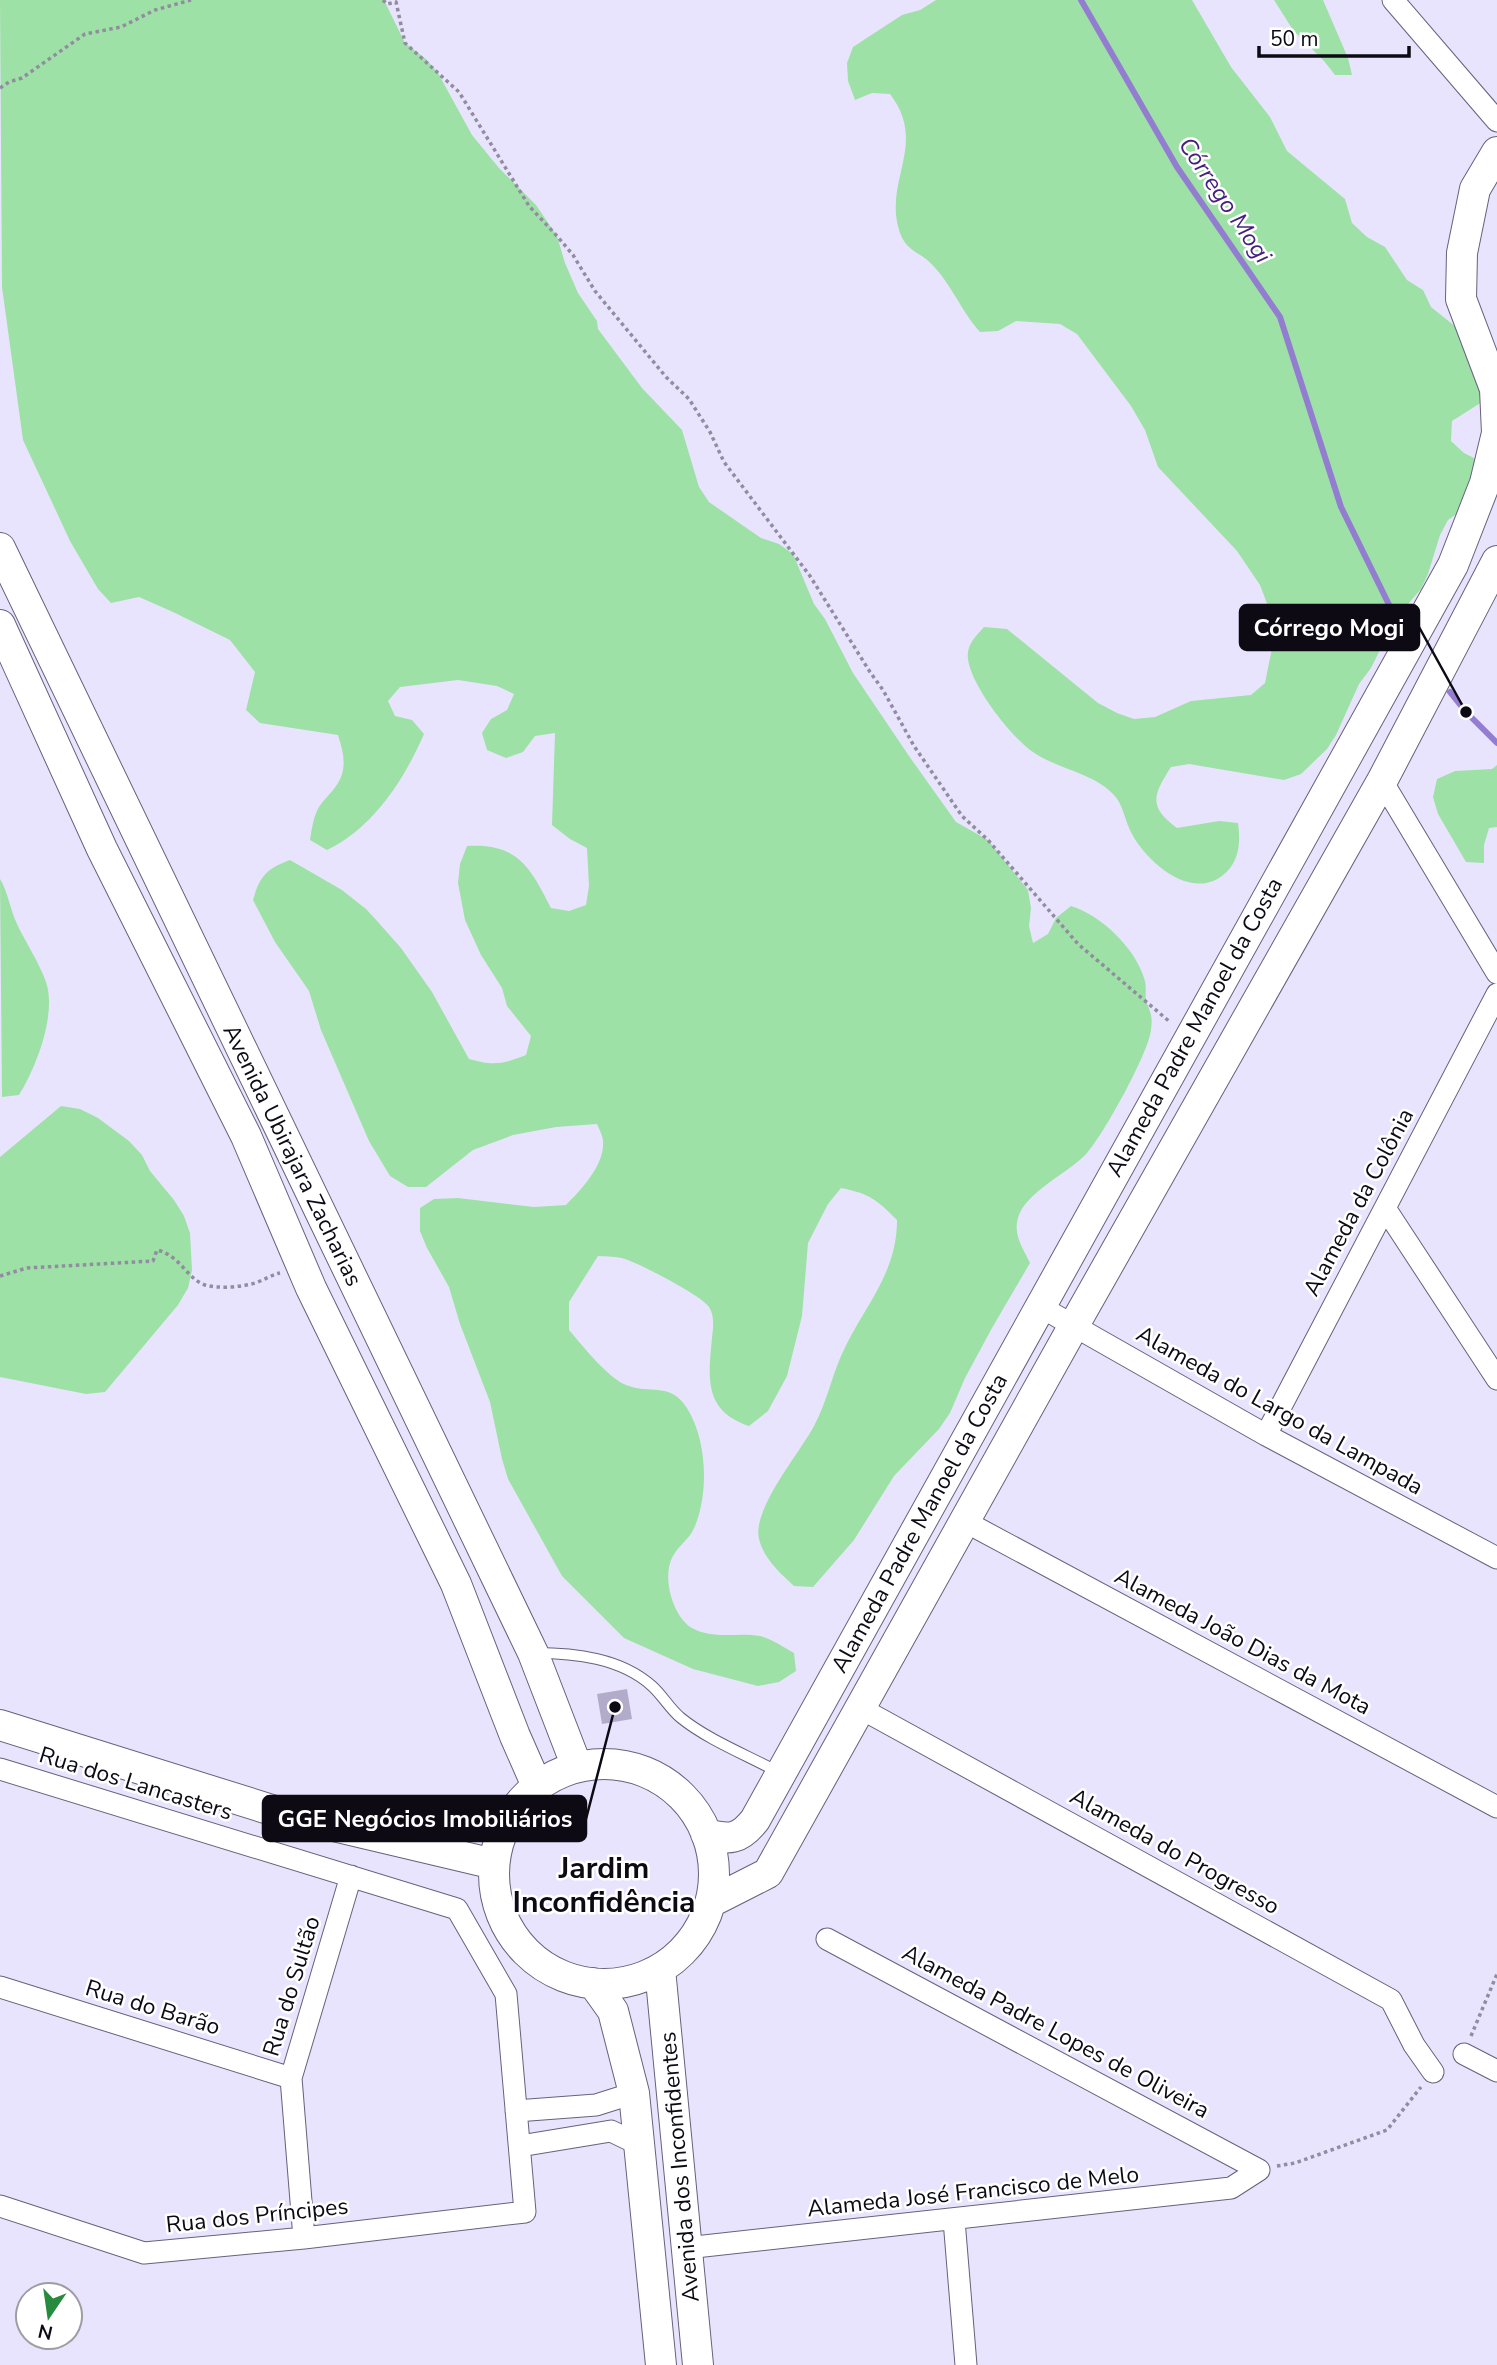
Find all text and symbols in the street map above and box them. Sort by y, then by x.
scale bar [1259,14,1410,58]
text: 50 m [1270,25,1319,53]
water label: Córrego Mogi [1171,131,1279,270]
callout: Córrego Mogi [1240,605,1419,650]
text: Córrego Mogi [1254,612,1404,644]
street label: Alameda Padre Manoel da Costa [1099,872,1290,1183]
street label: Avenida Ubirajara Zacharias [216,1019,370,1291]
street label: Alameda da Colônia [1296,1103,1421,1301]
street label: Alameda do Largo da Lampada [1131,1319,1429,1502]
street label: Alameda Padre Manoel da Costa [824,1368,1015,1679]
street label: Alameda João Dias da Mota [1109,1561,1376,1722]
street label: Rua dos Lancasters [36,1739,236,1828]
street label: Alameda do Progresso [1064,1781,1285,1922]
callout: GGE Negócios Imobiliários [263,1796,586,1841]
text: GGE Negócios Imobiliários [278,1803,572,1835]
district label: Jardim Inconfidência [512,1848,696,1923]
street label: Rua do Sultão [255,1912,328,2060]
street label: Alameda Padre Lopes de Oliveira [897,1937,1215,2126]
street label: Rua do Barão [82,1972,224,2043]
street label: Avenida dos Inconfidentes [652,2031,707,2303]
street label: Alameda José Francisco de Melo [806,2159,1141,2224]
street label: Rua dos Príncipes [164,2191,350,2240]
north arrow [14,2281,84,2351]
text: N [36,2317,55,2346]

